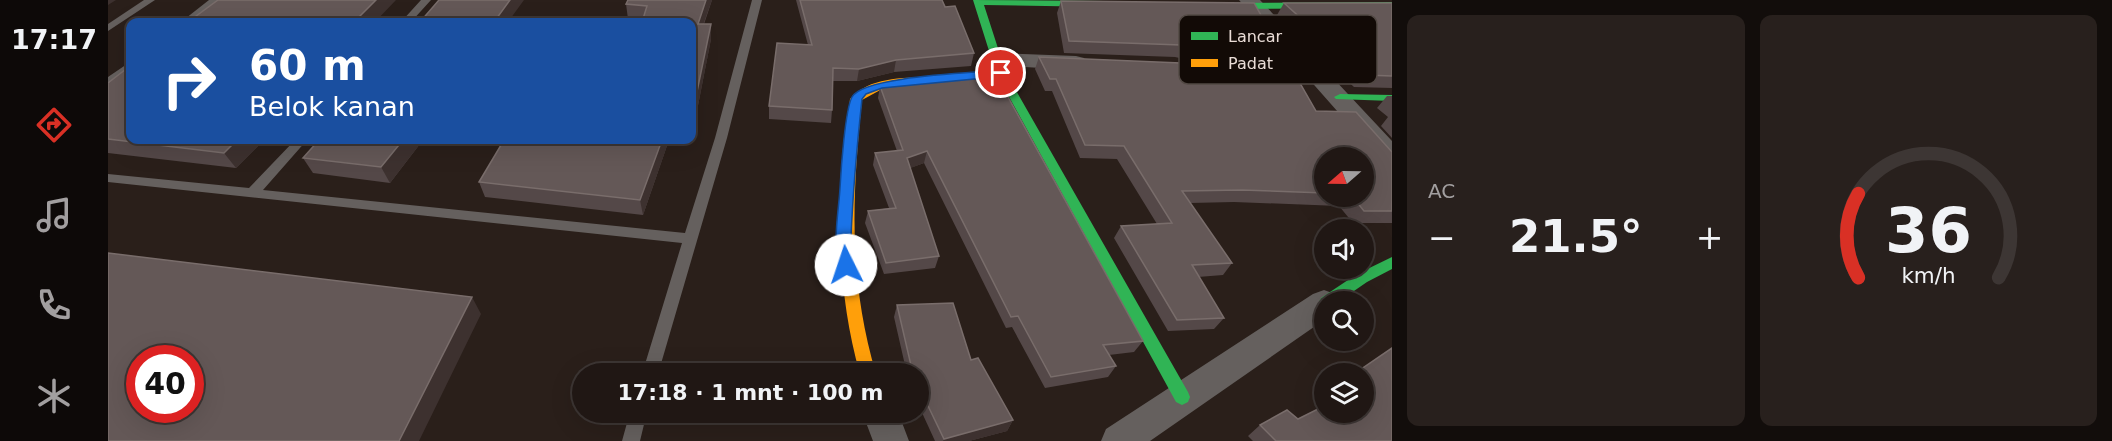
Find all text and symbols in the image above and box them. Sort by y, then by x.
legend [1179,15,1377,84]
text: 17:17 [11,24,97,55]
text: Lancar [1228,27,1282,46]
text: 60 m [249,41,366,90]
icon: right [150,42,228,120]
pin [975,47,1026,98]
text: Padat [1228,54,1273,73]
icon: arrive [984,56,1017,89]
text: Belok kanan [249,91,415,122]
icon: directions [33,104,75,146]
north arrow [1314,147,1374,207]
map controls [1314,147,1374,423]
text: AC [1428,179,1455,203]
icon: music [33,194,75,236]
text: 36 [1885,194,1972,267]
text: 21.5° [1509,210,1643,263]
text: − [1428,218,1456,257]
text: + [1696,218,1724,257]
button: sound [1314,219,1374,279]
position arrow [814,233,878,297]
text: km/h [1901,263,1955,288]
icon: phone [33,284,75,326]
button: search [1314,291,1374,351]
speed limit sign: 40 [126,345,204,423]
button: layers [1314,363,1374,423]
icon: climate [33,375,75,417]
text: 17:18 · 1 mnt · 100 m [618,380,883,405]

